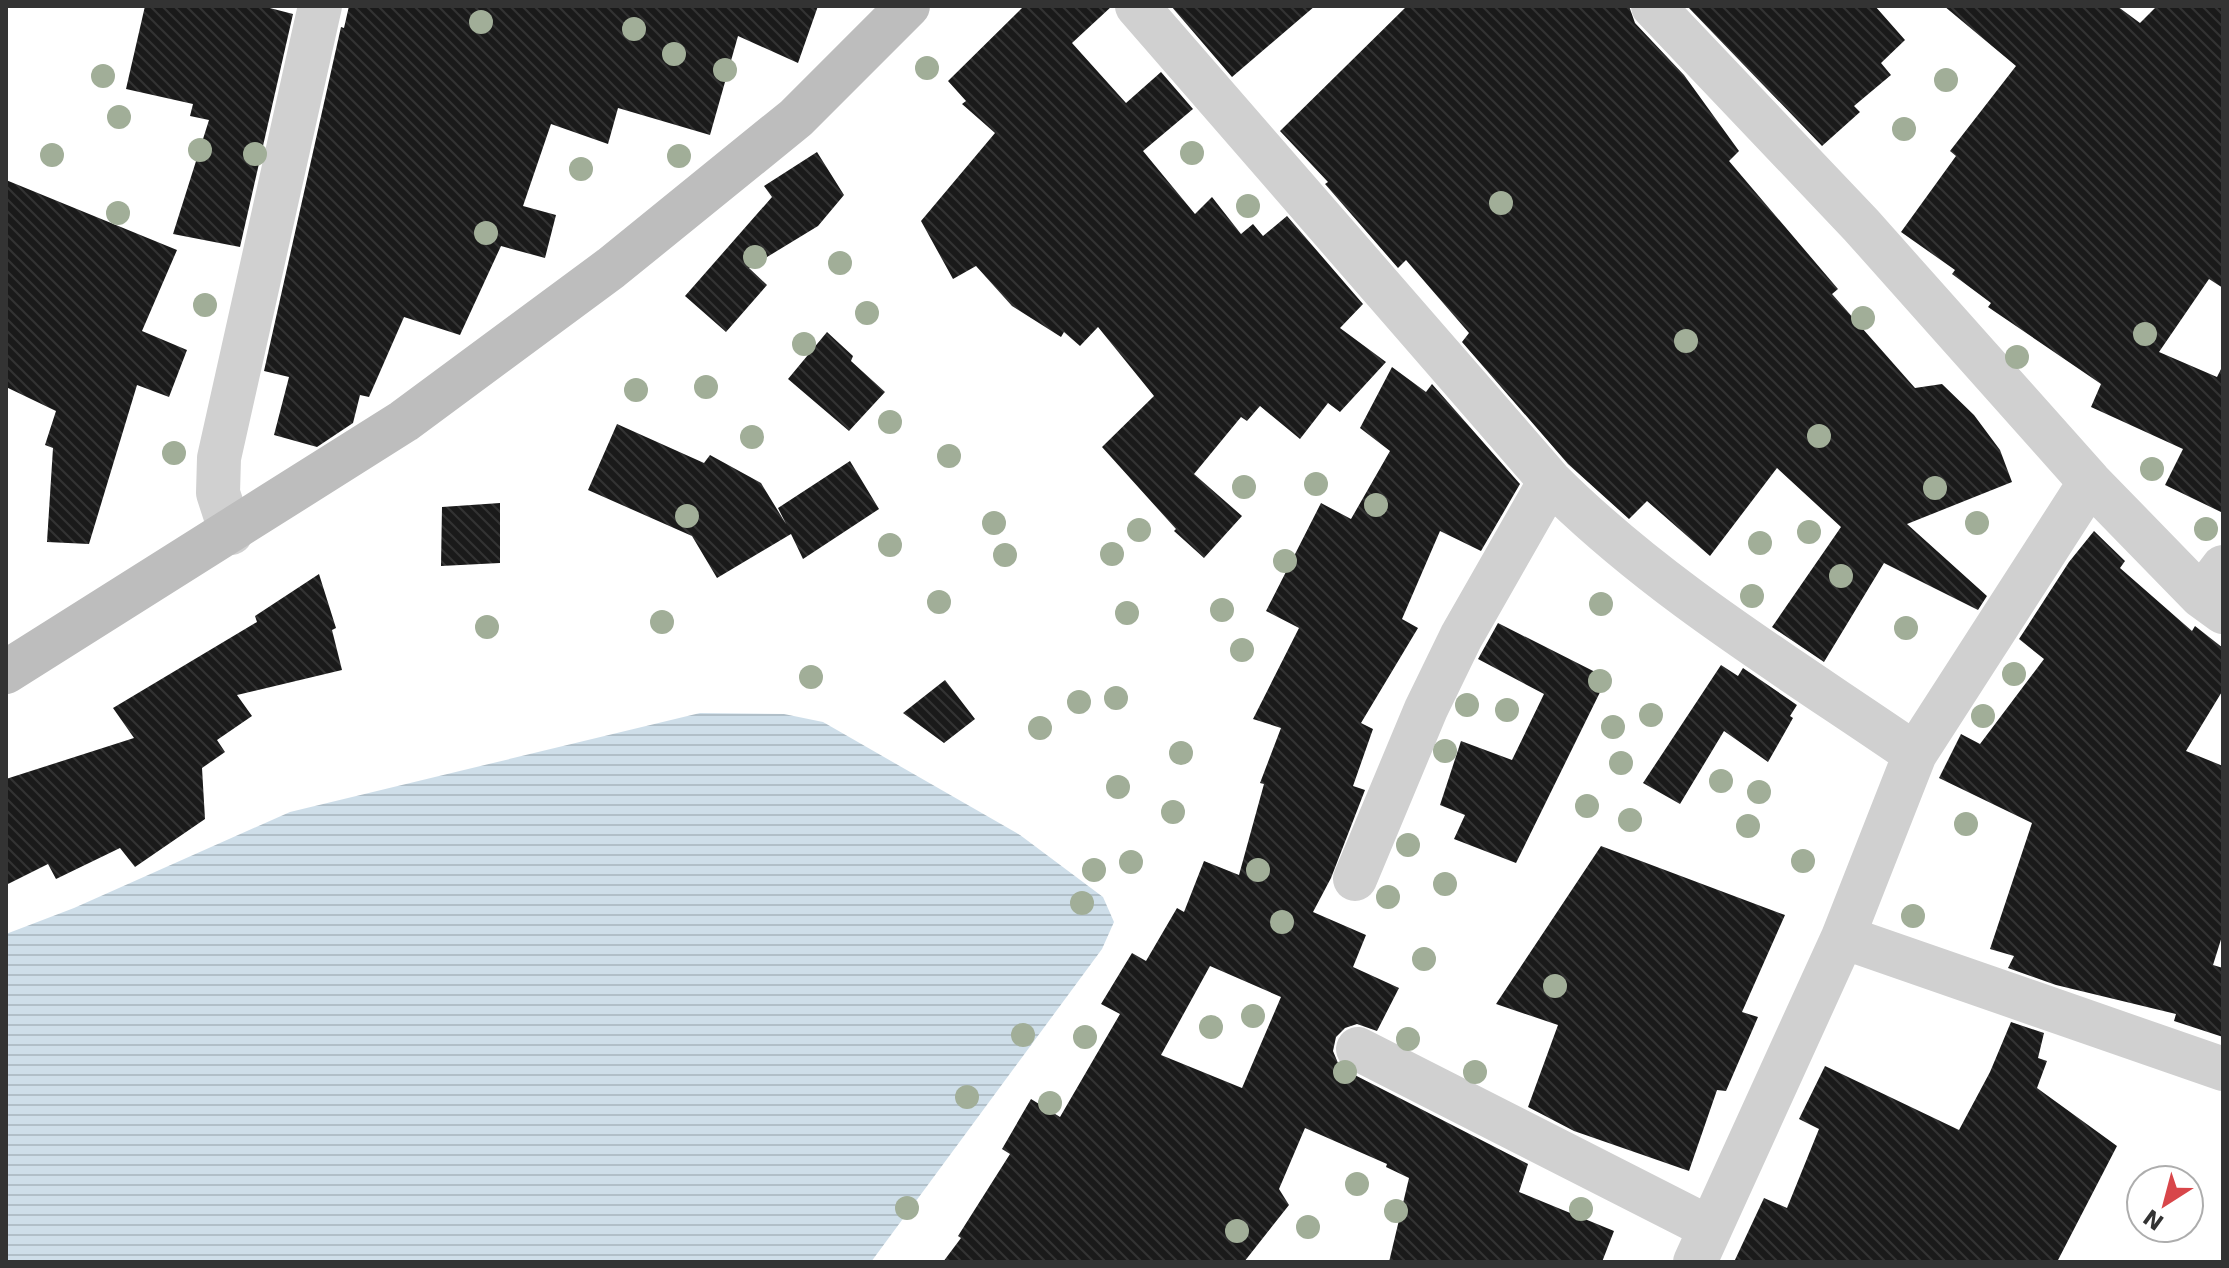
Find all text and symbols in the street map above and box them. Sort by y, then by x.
north arrow [2125,1164,2205,1244]
text: N [2139,1204,2168,1235]

